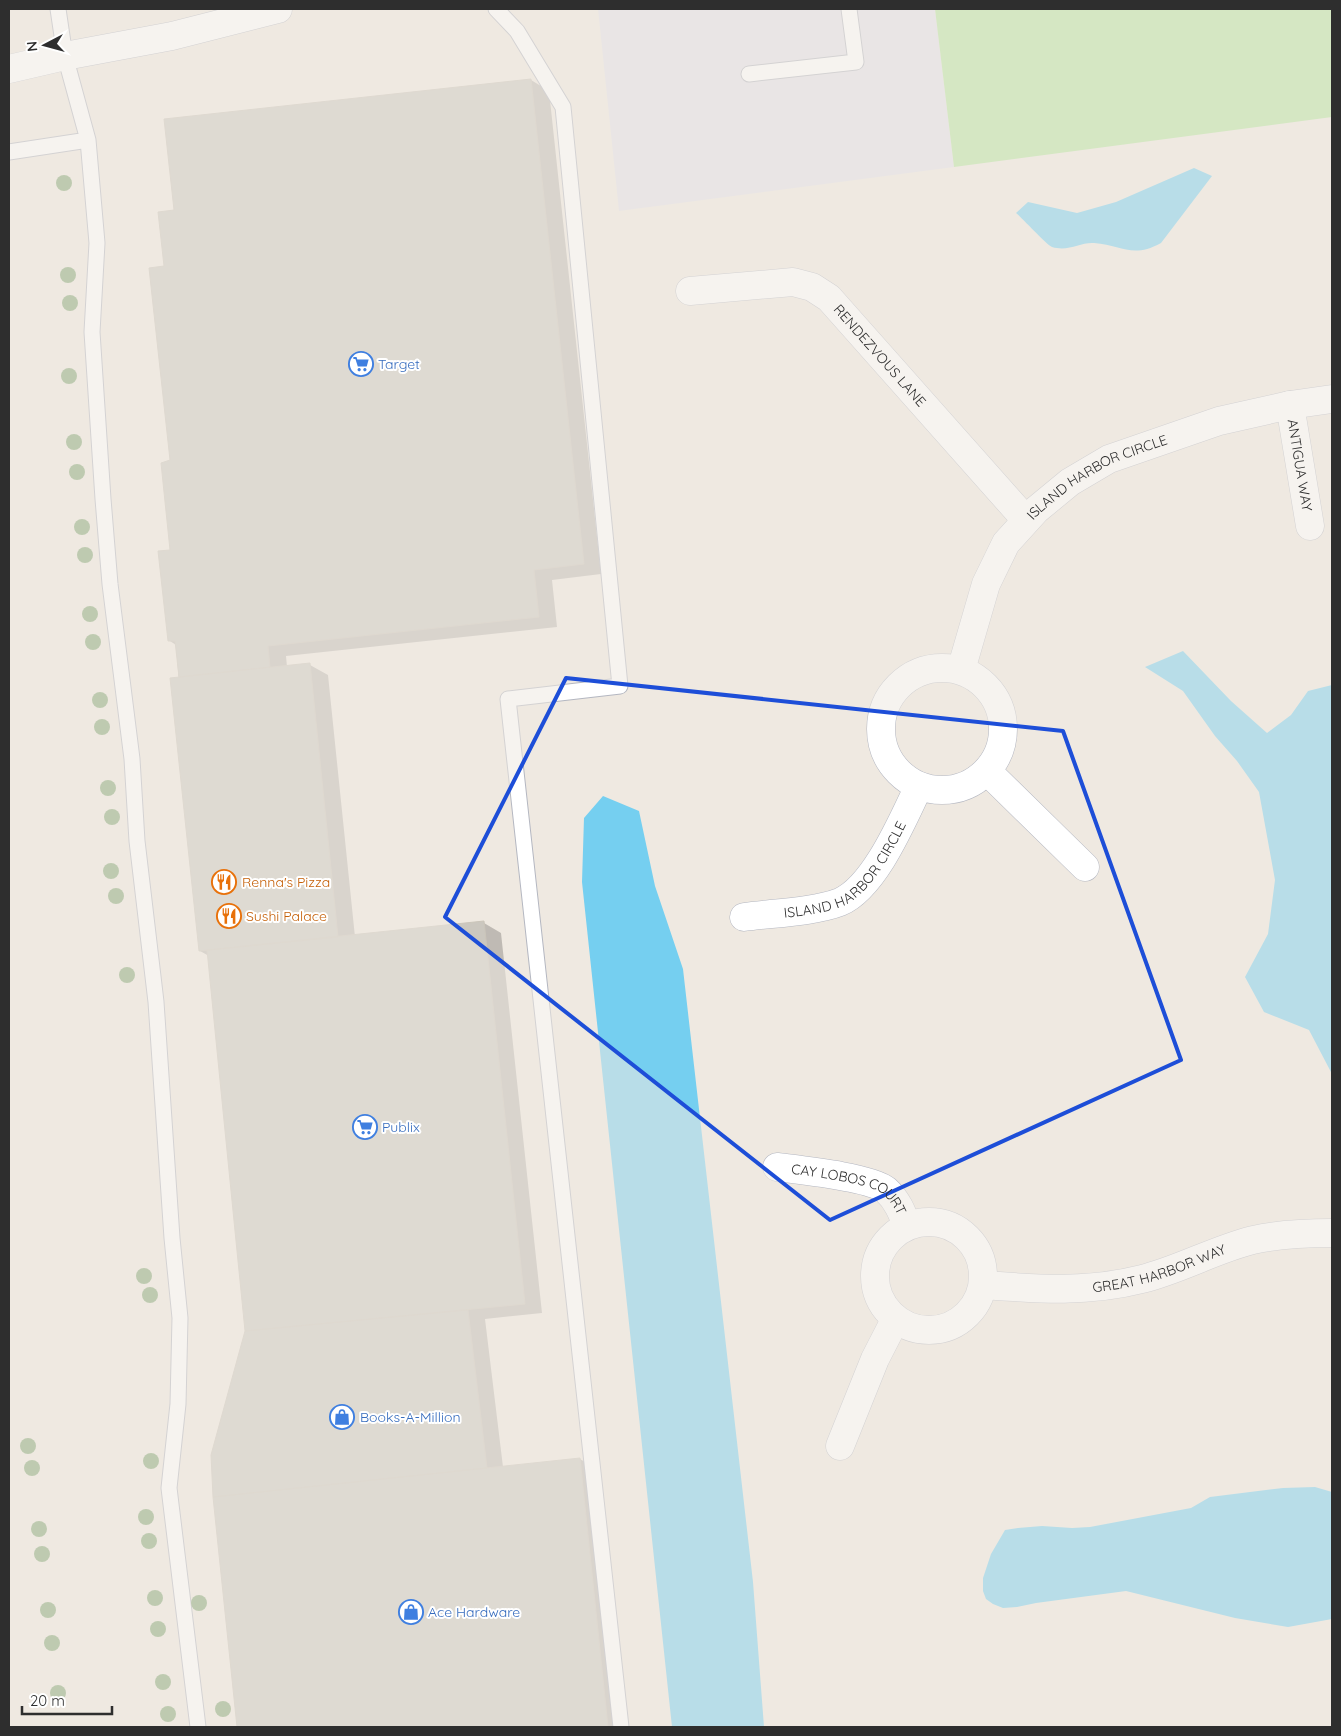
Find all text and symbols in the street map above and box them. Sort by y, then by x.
north arrow [20,20,70,70]
text: N [23,40,42,52]
street label: RENDEZVOUS LANE [830,301,930,410]
supermarket icon: Target [348,351,374,377]
place label: Target [378,355,420,373]
street label: ANTIGUA WAY [1283,418,1316,513]
street label: ISLAND HARBOR CIRCLE [1023,431,1170,523]
street label: ISLAND HARBOR CIRCLE [783,818,910,922]
restaurant icon: Renna's Pizza [211,869,237,895]
place label: Renna's Pizza [242,873,330,891]
restaurant icon: Sushi Palace [216,903,242,929]
place label: Sushi Palace [246,907,327,925]
supermarket icon: Publix [352,1114,378,1140]
place label: Publix [382,1118,420,1136]
street label: CAY LOBOS COURT [790,1160,910,1218]
street label: GREAT HARBOR WAY [1091,1240,1228,1296]
shop icon: Books-A-Million [329,1404,355,1430]
place label: Books-A-Million [360,1408,461,1426]
shop icon: Ace Hardware [398,1599,424,1625]
place label: Ace Hardware [428,1603,520,1621]
scale bar [22,1684,112,1716]
text: 20 m [30,1691,65,1710]

